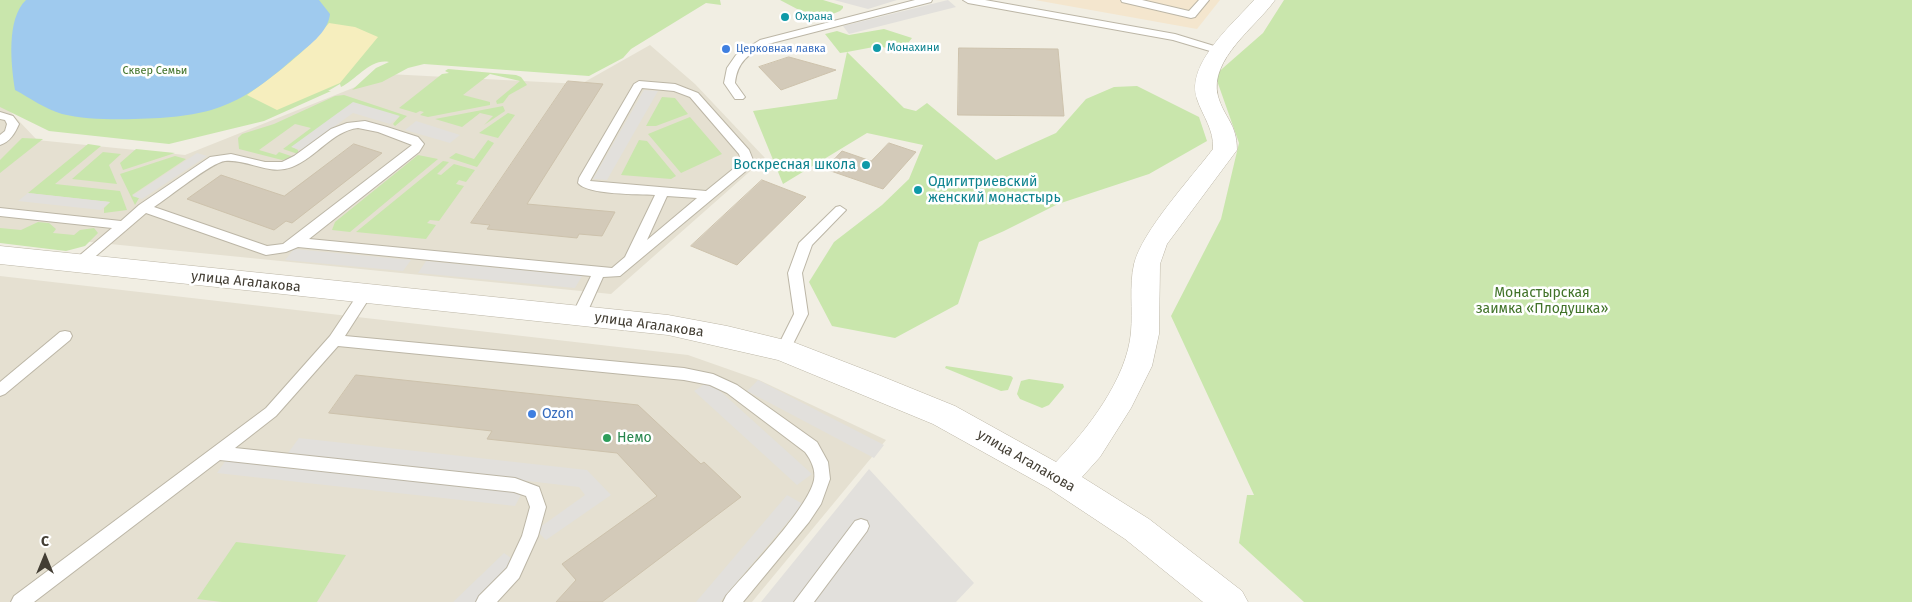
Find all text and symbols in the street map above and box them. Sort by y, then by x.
place label: Охрана [795,10,833,24]
marker: Охрана [779,11,791,23]
place label: Монахини [887,41,940,55]
place label: Церковная лавка [736,42,826,56]
marker: Монахини [871,42,883,54]
marker: Церковная лавка [720,43,732,55]
park label: Сквер Семьи [123,64,187,78]
place label: Воскресная школа [733,157,856,173]
marker: Воскресная школа [860,159,872,171]
place label: Одигитриевский женский монастырь [928,174,1061,206]
marker: Одигитриевский женский монастырь [912,184,924,196]
street label: улица Агалакова [190,268,302,296]
park label: Монастырская заимка «Плодушка» [1476,285,1608,318]
street label: улица Агалакова [593,309,705,341]
place label: Ozon [542,406,574,422]
marker: Ozon [526,408,538,420]
street label: улица Агалакова [974,426,1078,496]
place label: Немо [617,430,652,446]
marker: Немо [601,432,613,444]
north arrow [20,532,70,582]
text: С [41,533,49,550]

